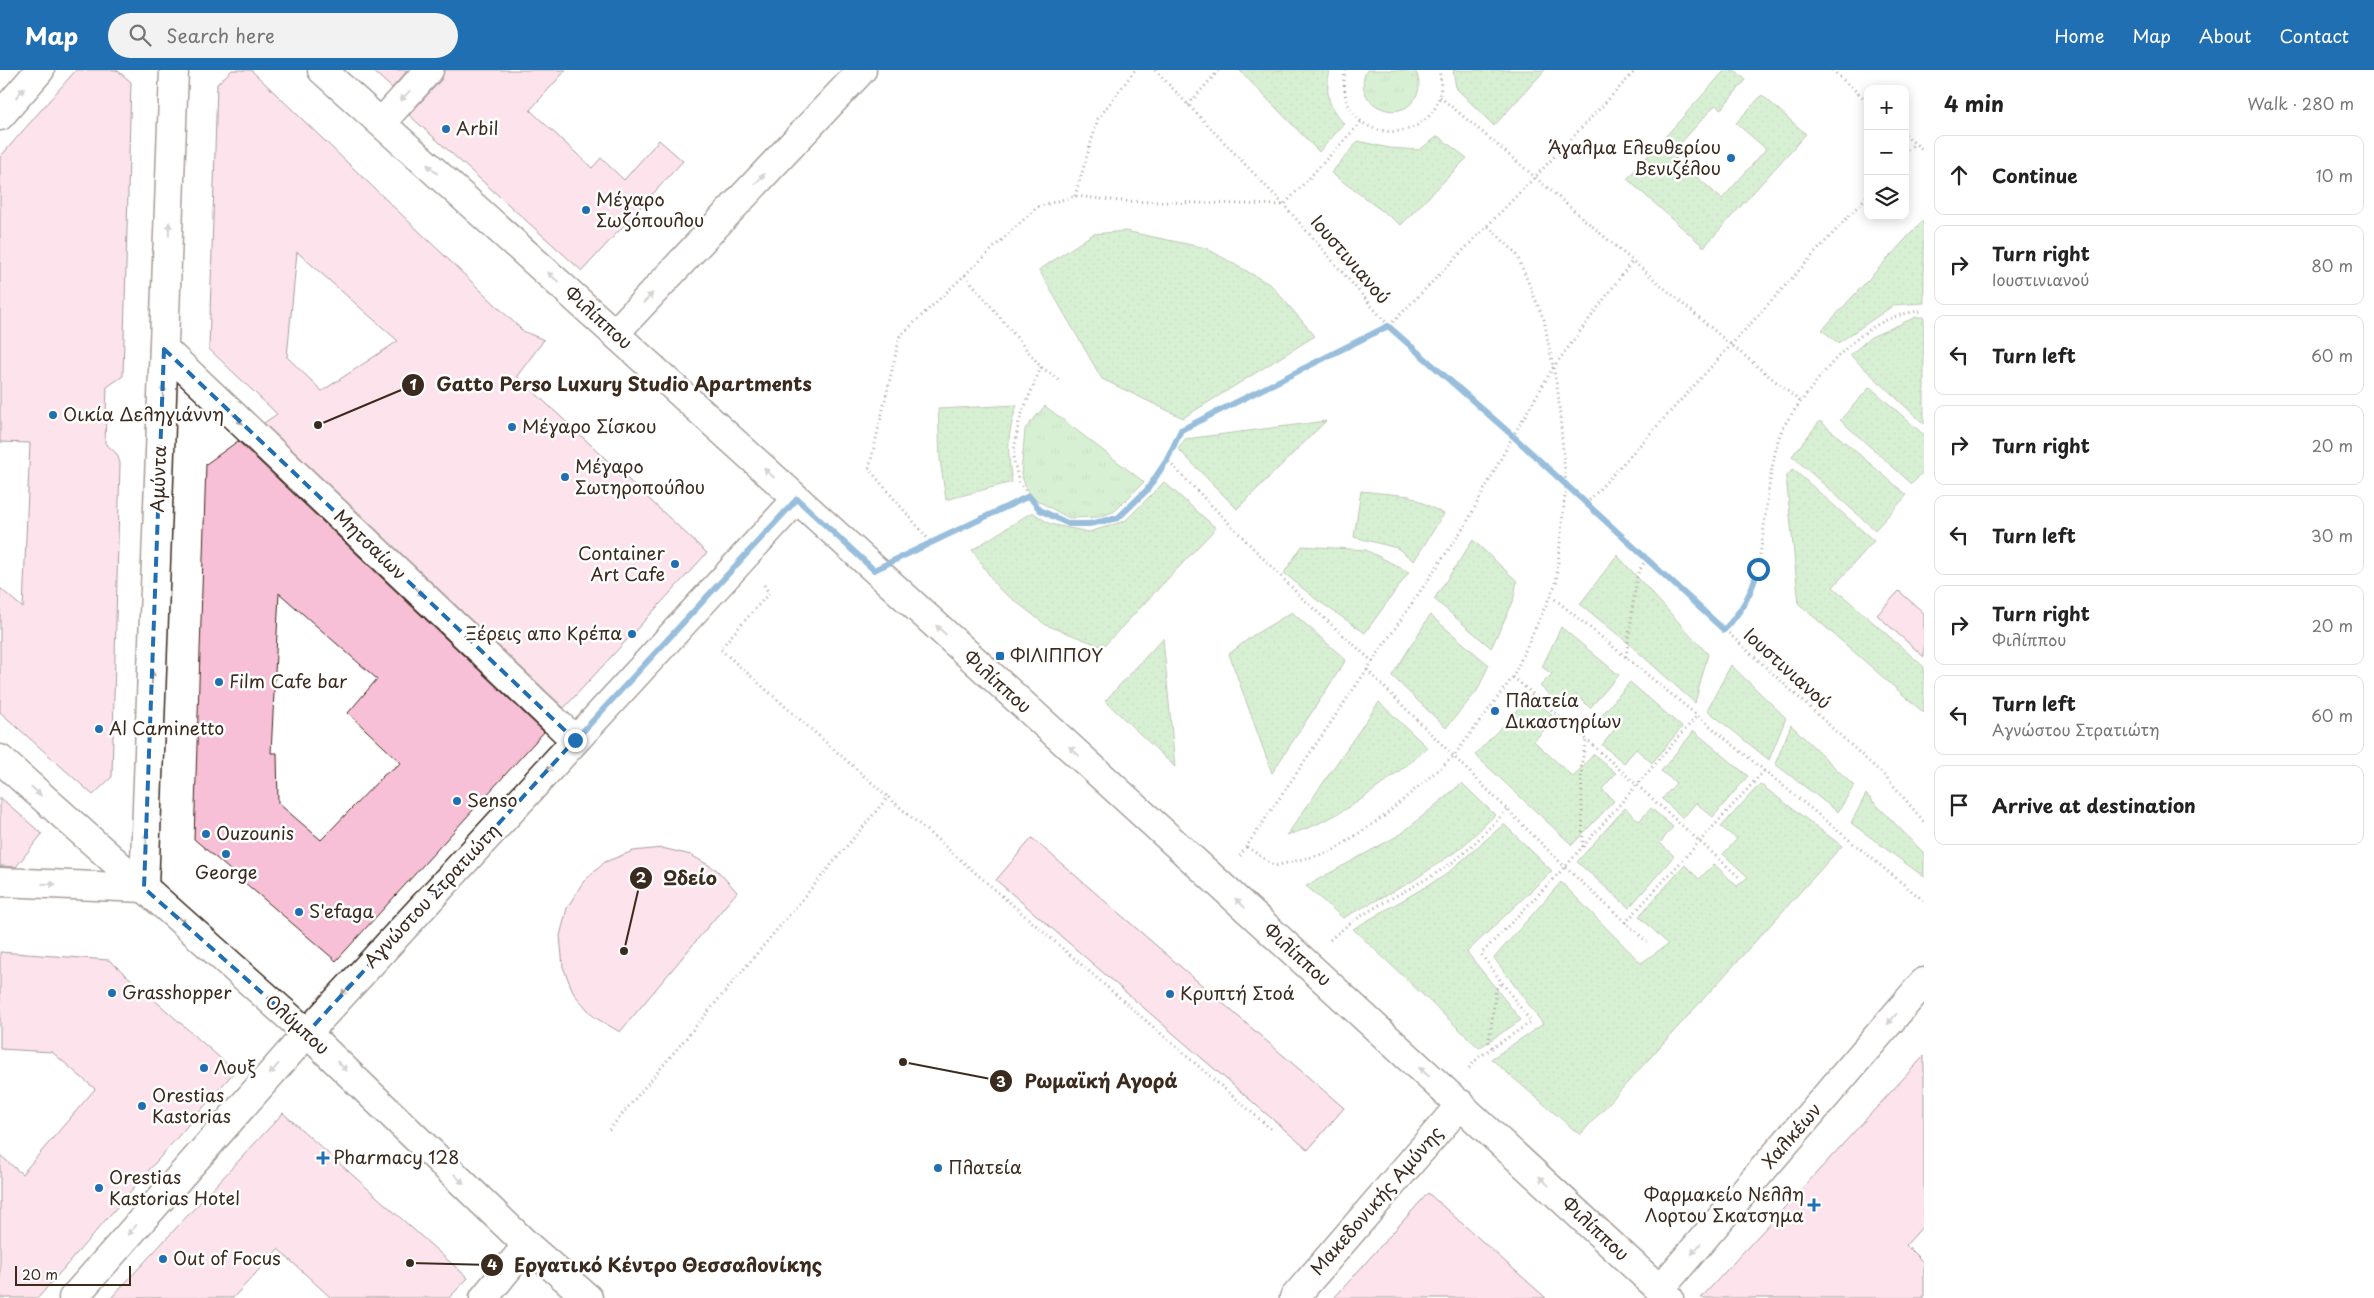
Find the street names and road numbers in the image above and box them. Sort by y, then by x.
street label: Ιουστινιανού [1305,209,1397,309]
street label: Φιλίππου [559,279,639,355]
street label: Αμύντα [143,445,172,513]
street label: Μητσαίων [329,502,413,585]
street label: Ιουστινιανού [1738,621,1838,715]
street label: Φιλίππου [958,643,1038,719]
street label: Αγνώστου Στρατιώτη [357,817,505,973]
street label: Φιλίππου [1258,916,1338,992]
street label: Ολύμπου [260,988,336,1060]
street label: Χαλκέων [1755,1096,1827,1174]
street label: Μακεδονικής Αμύνης [1303,1119,1448,1281]
street label: Φιλίππου [1556,1189,1636,1266]

